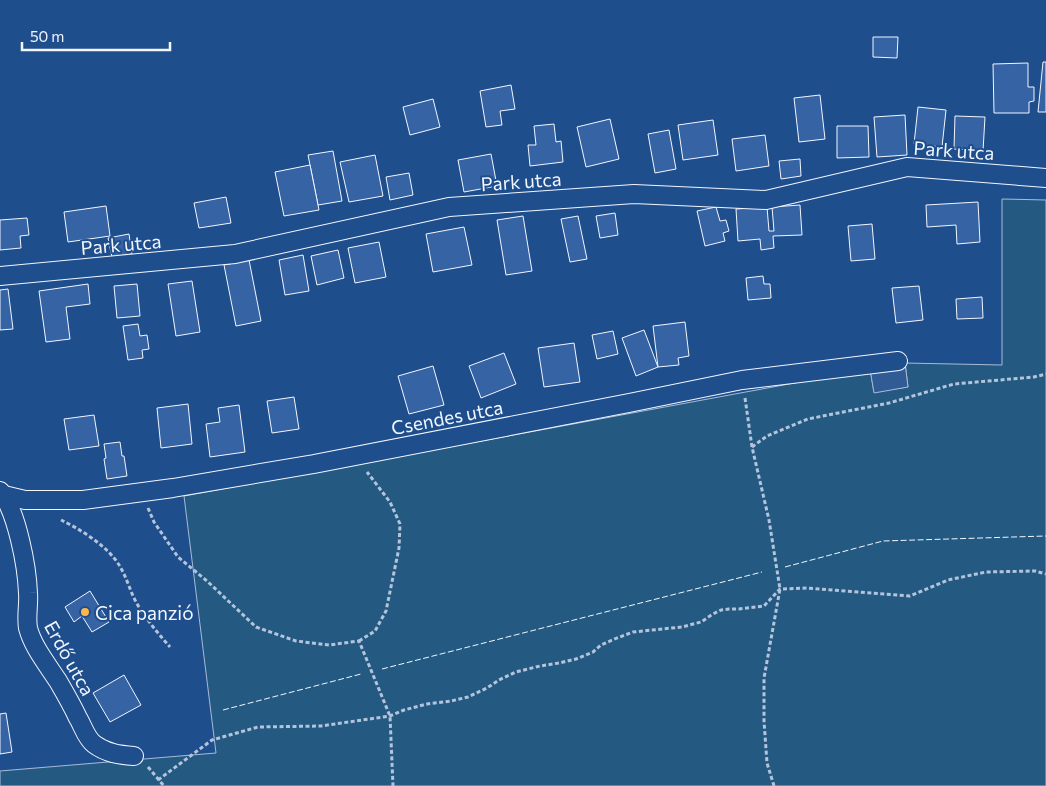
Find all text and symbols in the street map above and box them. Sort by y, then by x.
scale bar [22,20,170,52]
text: 50 m [30,27,64,45]
street label: Park utca [913,136,995,164]
street label: Park utca [480,167,562,195]
street label: Park utca [80,229,162,259]
street label: Csendes utca [389,395,505,439]
place label: Cica panzió [95,601,194,624]
marker: Cica panzió [79,606,91,618]
street label: Erdő utca [40,617,100,699]

